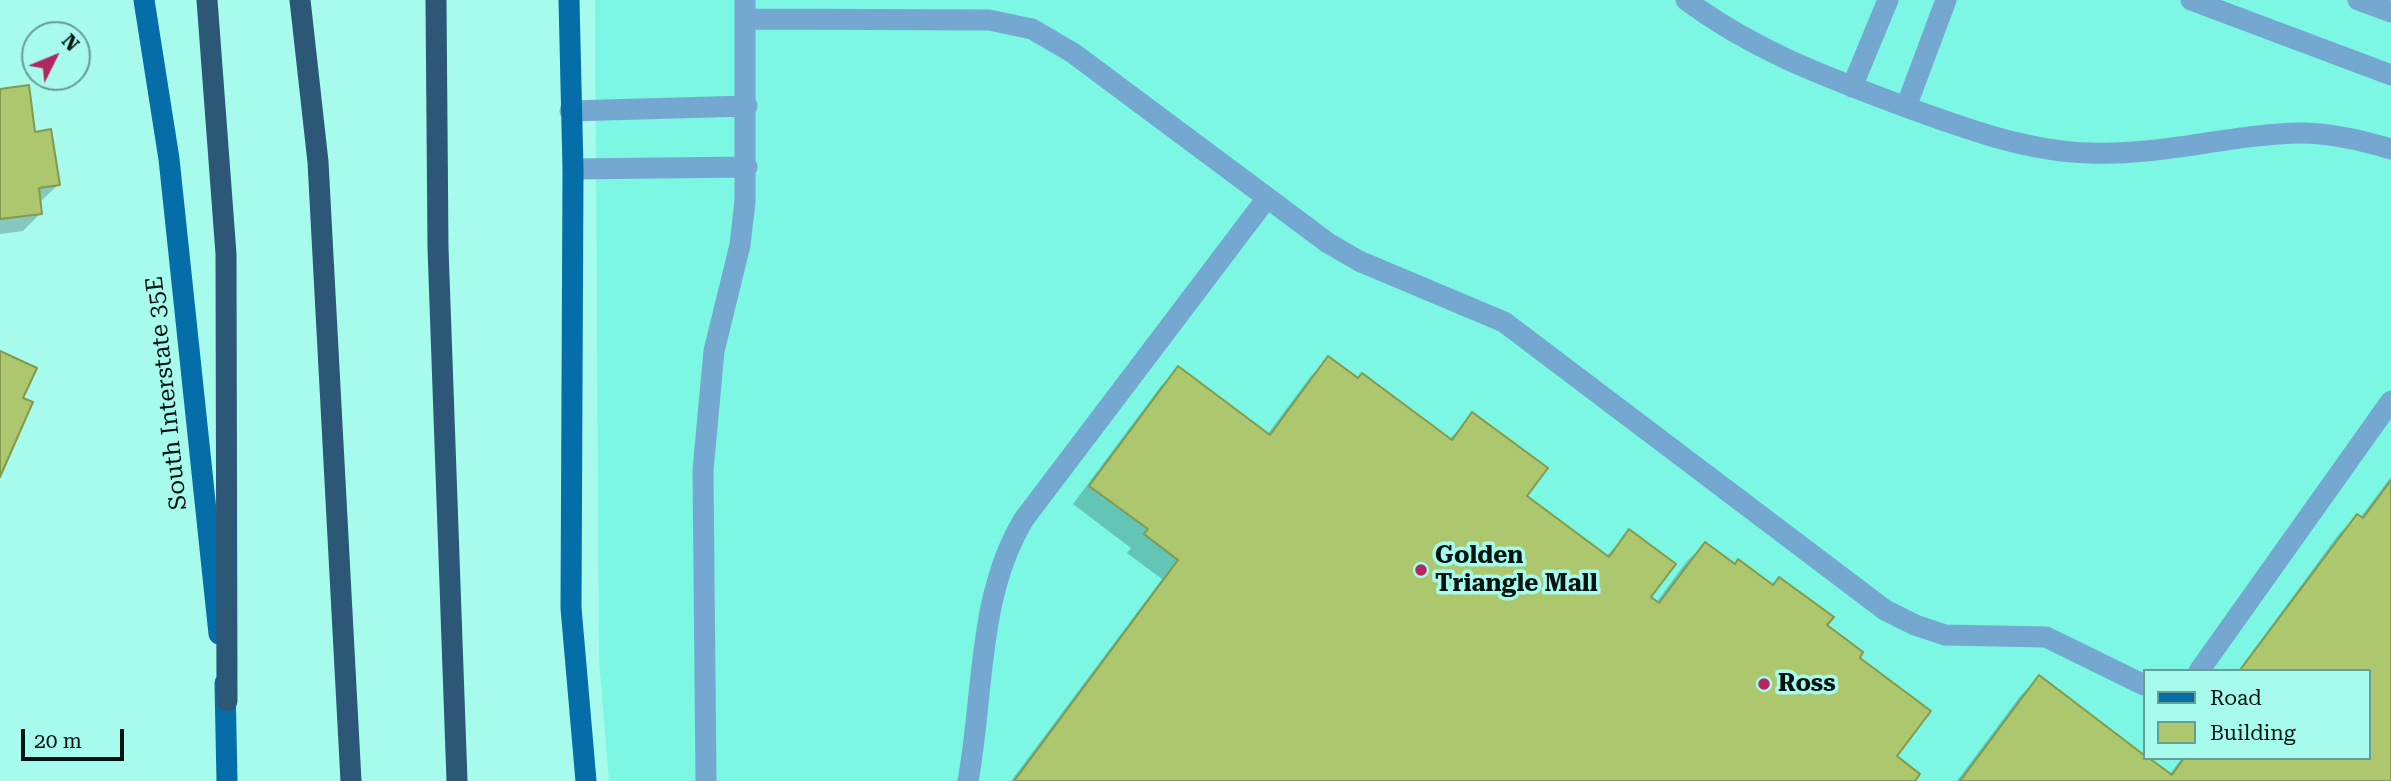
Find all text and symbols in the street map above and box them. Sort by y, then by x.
north arrow [21,21,91,91]
text: N [57,29,84,56]
street label: South Interstate 35E [140,275,194,511]
place label: Golden Triangle Mall [1435,542,1598,598]
marker: Golden Triangle Mall [1413,562,1429,578]
legend [2142,669,2370,760]
place label: Ross [1778,670,1836,698]
marker: Ross [1756,676,1772,692]
text: Road [2210,686,2262,710]
scale bar [24,714,128,758]
text: Building [2210,721,2296,745]
text: 20 m [34,729,82,753]

